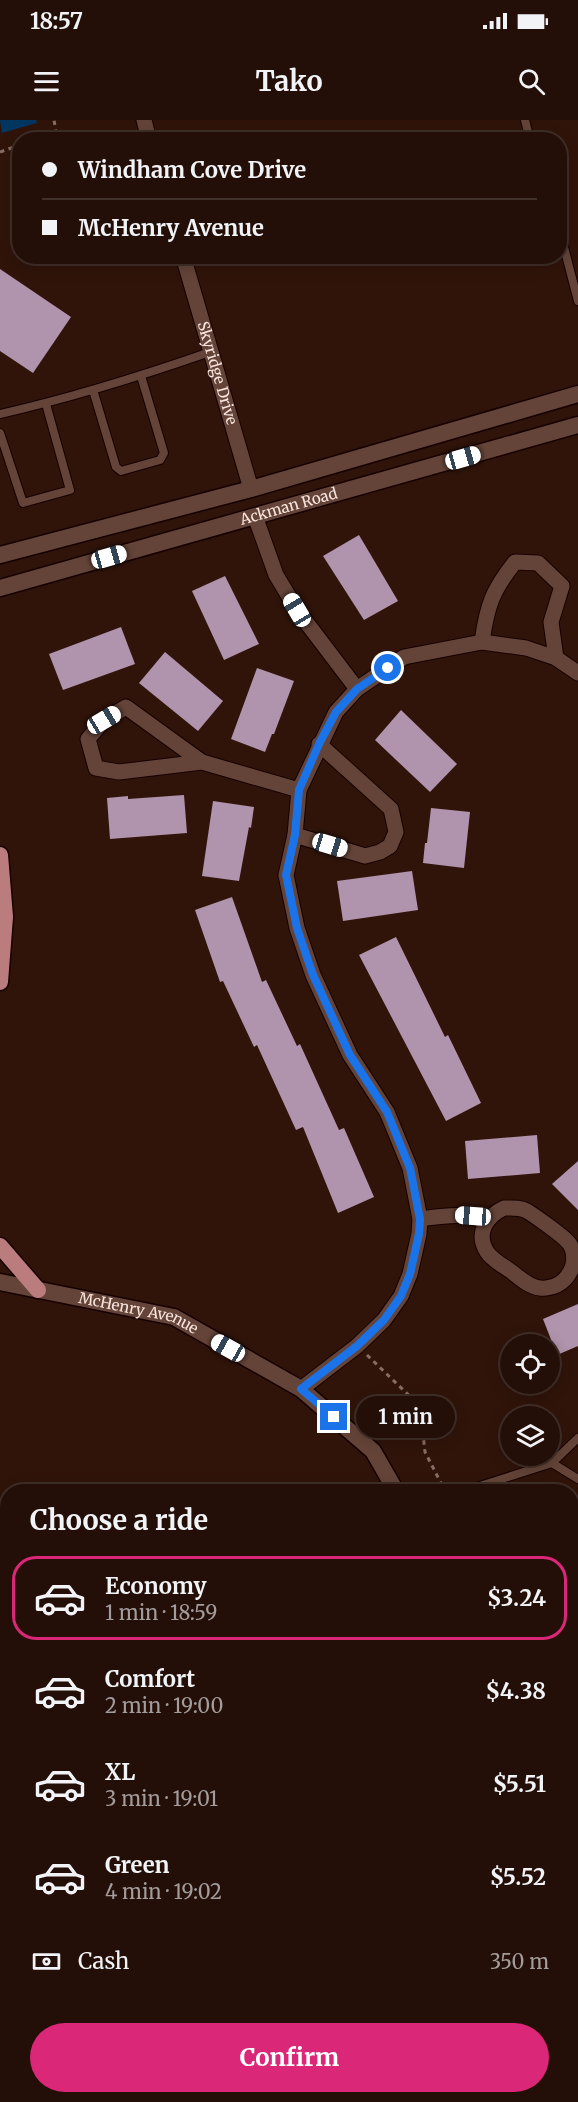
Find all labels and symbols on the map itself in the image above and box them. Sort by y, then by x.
street label: Skyridge Drive [194,319,242,427]
car [443,444,483,472]
street label: Ackman Road [237,483,339,529]
car [89,543,129,571]
car [280,590,314,630]
route start [374,654,401,681]
car [84,703,124,737]
car [310,831,350,859]
car [454,1206,492,1226]
street label: McHenry Avenue [77,1288,202,1338]
car [208,1331,248,1365]
callout: 1 min [355,1396,454,1438]
route end [320,1403,347,1430]

